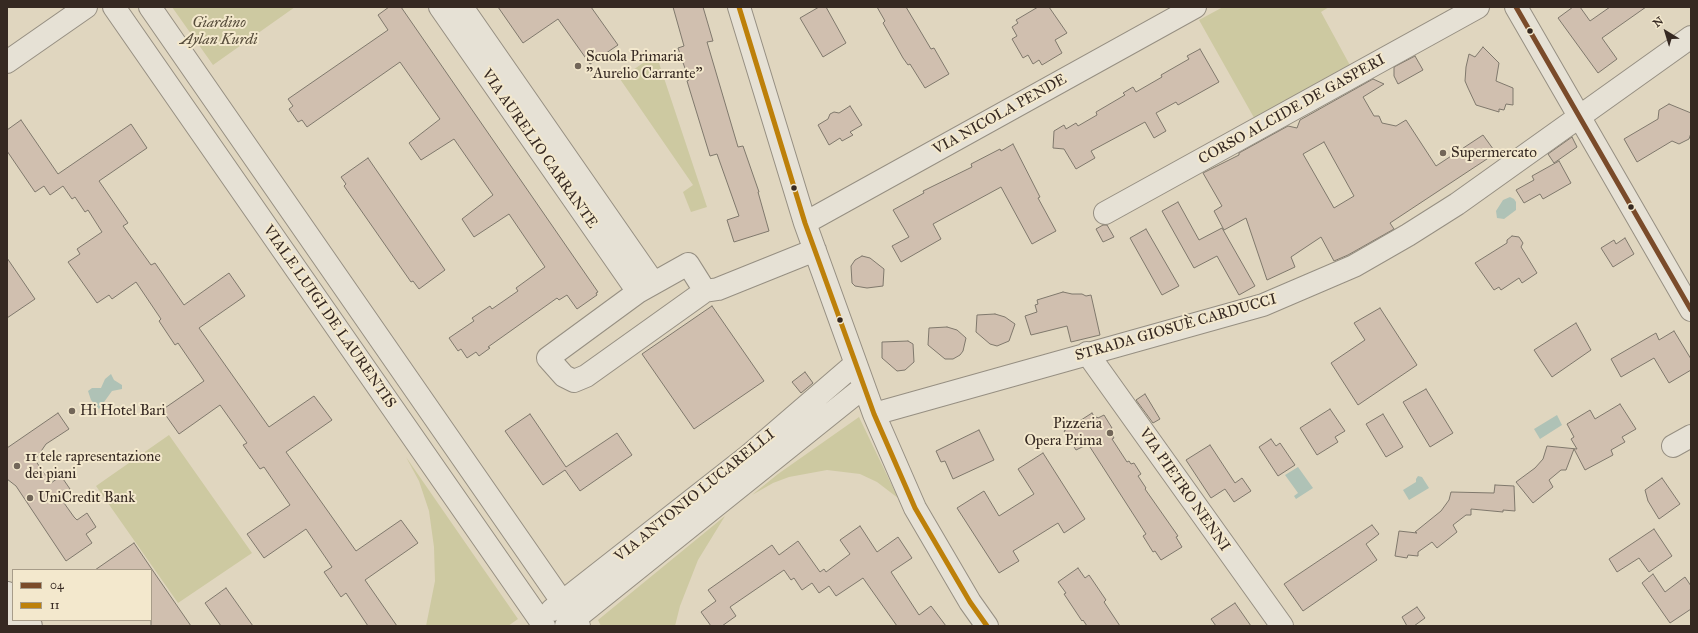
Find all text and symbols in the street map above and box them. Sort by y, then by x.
north arrow [1646,12,1686,52]
park label: Giardino Aylan Kurdi [180,14,258,49]
text: N [1651,14,1666,30]
unlabelled marker [1525,26,1535,36]
place label: Scuola Primaria "Aurelio Carrante" [586,48,702,83]
street label: CORSO ALCIDE DE GASPERI [1196,51,1388,169]
marker: Scuola Primaria "Aurelio Carrante" [573,61,583,71]
street label: VIA AURELIO CARRANTE [477,66,601,232]
street label: VIA NICOLA PENDE [930,71,1070,159]
place label: Supermercato [1451,144,1537,162]
marker: Supermercato [1438,148,1448,158]
unlabelled marker [789,183,799,193]
unlabelled marker [1626,202,1636,212]
street label: VIALE LUIGI DE LAURENTIS [259,222,399,412]
street label: STRADA GIOSUÈ CARDUCCI [1073,291,1279,365]
unlabelled marker [835,315,845,325]
place label: Hi Hotel Bari [80,402,166,420]
marker: Hi Hotel Bari [67,406,77,416]
place label: Pizzeria Opera Prima [1024,415,1102,450]
street label: VIA PIETRO NENNI [1135,425,1233,555]
street label: VIA ANTONIO LUCARELLI [611,426,779,566]
marker: Pizzeria Opera Prima [1105,428,1115,438]
place label: 11 tele rapresentazione dei piani [25,448,161,483]
marker: 11 tele rapresentazione dei piani [12,461,22,471]
place label: UniCredit Bank [38,489,135,507]
marker: UniCredit Bank [25,493,35,503]
legend [12,569,152,621]
text: 04 [50,578,64,592]
text: 11 [50,598,59,612]

